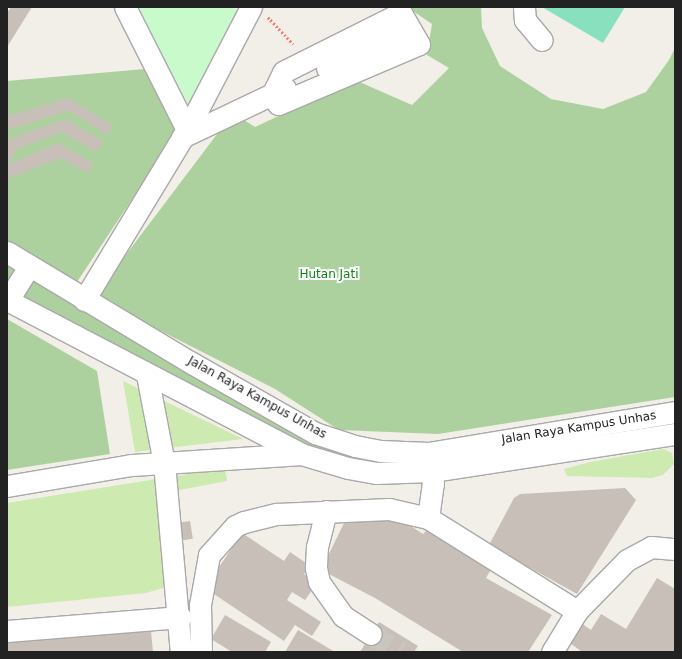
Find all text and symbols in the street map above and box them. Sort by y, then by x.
park label: Hutan Jati [299,268,359,282]
street label: Jalan Raya Kampus Unhas [185,354,329,442]
street label: Jalan Raya Kampus Unhas [501,409,657,447]

